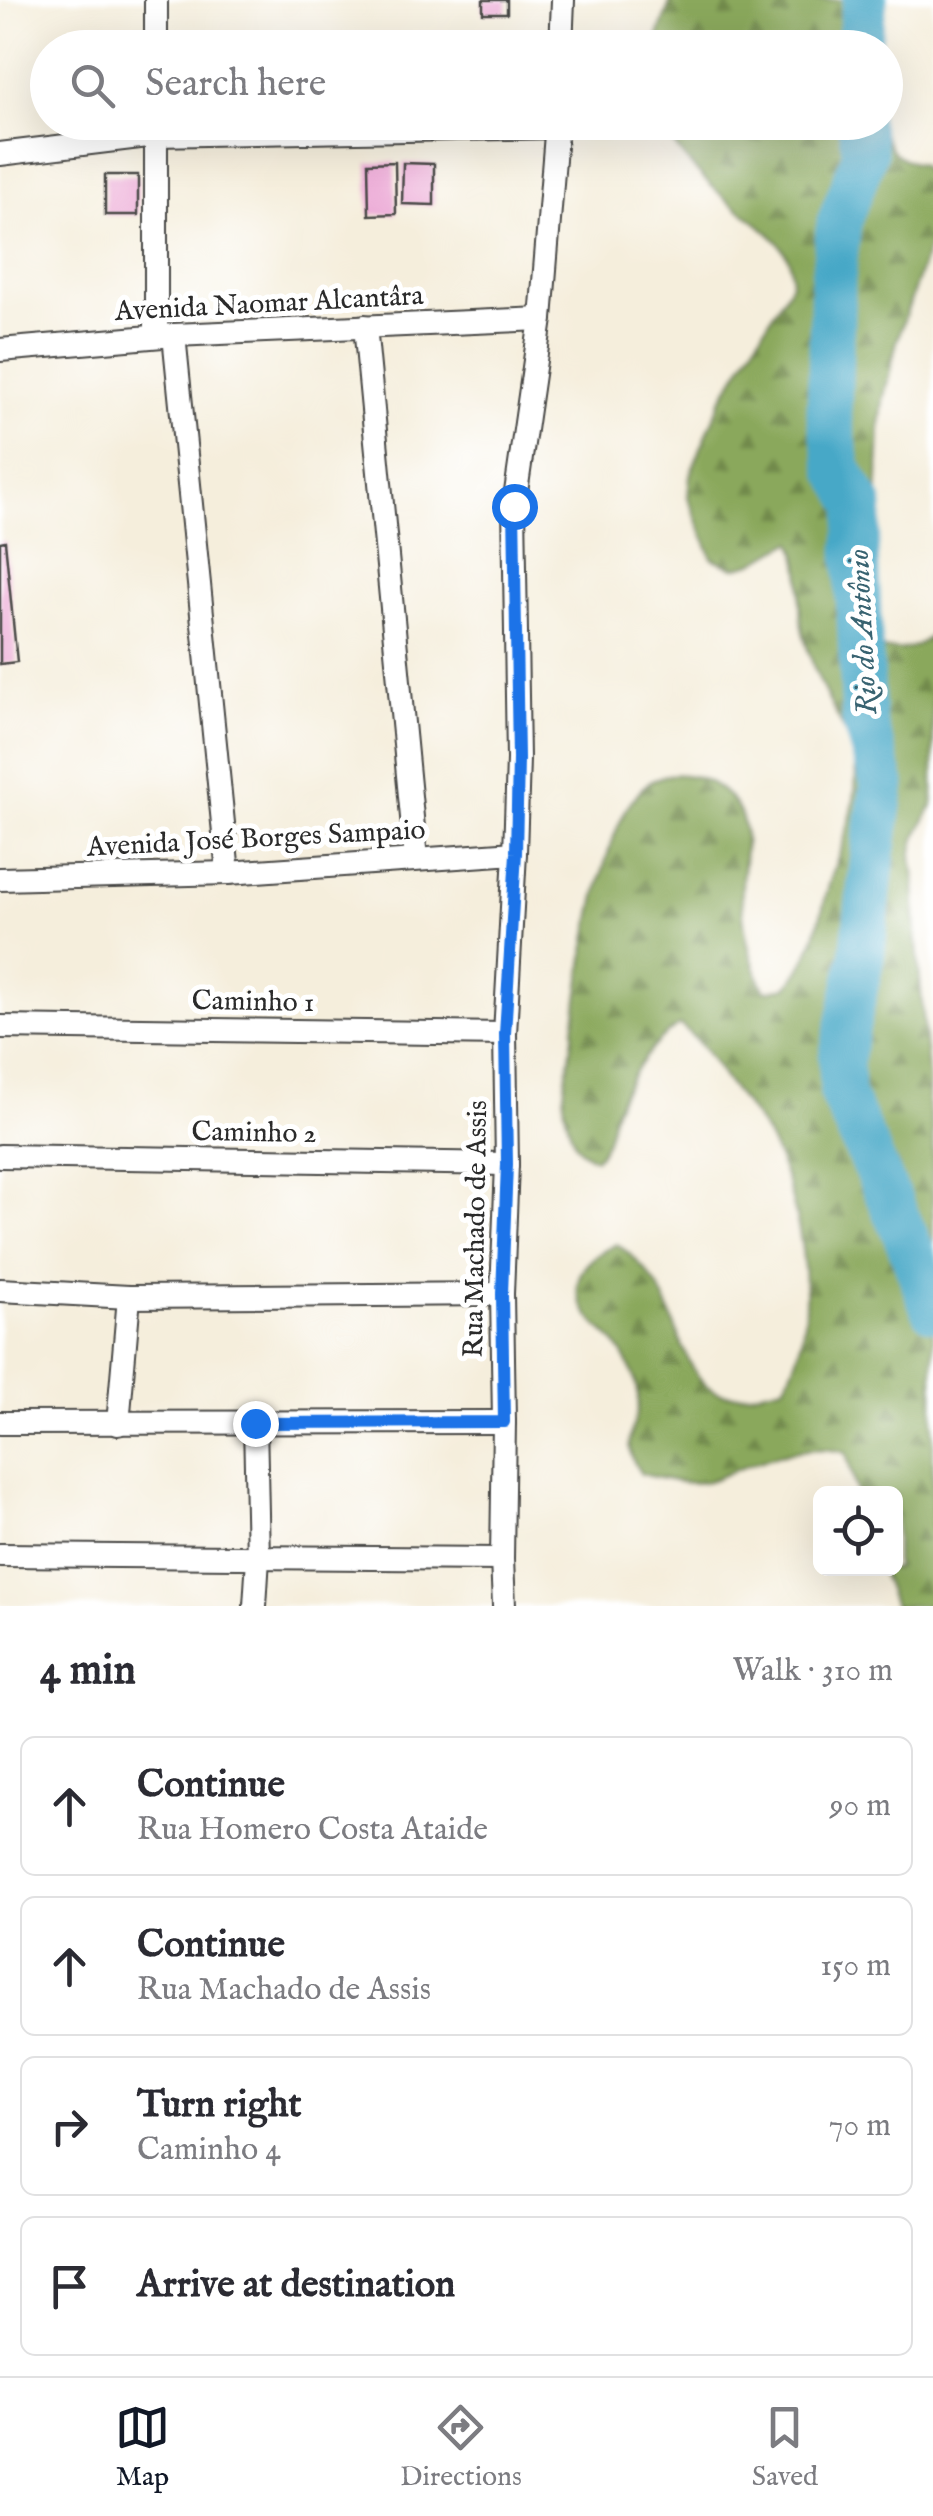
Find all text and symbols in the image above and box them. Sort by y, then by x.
search box [30,30,903,140]
icon: search [65,58,120,113]
text: Search here [145,61,326,109]
street label: Avenida Naomar Alcantâra [113,279,425,330]
route start [492,484,538,530]
water label: Rio do Antônio [841,548,887,716]
street label: Avenida José Borges Sampaio [85,813,426,866]
street label: Caminho 1 [191,984,315,1021]
street label: Rua Machado de Assis [457,1100,496,1358]
street label: Caminho 2 [191,1115,317,1152]
route end [233,1401,279,1447]
map controls [813,1486,903,1576]
button: locate [813,1486,903,1576]
text: 4 min [40,1645,136,1698]
text: Walk · 310 m [733,1651,893,1692]
text: Continue [137,1762,285,1810]
icon: ahead [42,1779,97,1834]
text: 90 m [830,1786,891,1827]
text: Rua Homero Costa Ataide [137,1810,488,1851]
text: Continue [137,1922,285,1970]
icon: ahead [42,1939,97,1994]
text: 150 m [820,1946,891,1987]
text: Rua Machado de Assis [137,1970,431,2011]
text: Turn right [137,2082,301,2130]
icon: right [42,2099,97,2154]
text: 70 m [829,2106,891,2147]
text: Caminho 4 [137,2130,281,2171]
icon: arrive [42,2259,97,2314]
text: Arrive at destination [137,2262,455,2310]
tab: Map [115,2400,170,2495]
tab: Directions [400,2400,522,2495]
tab: Saved [752,2400,818,2495]

